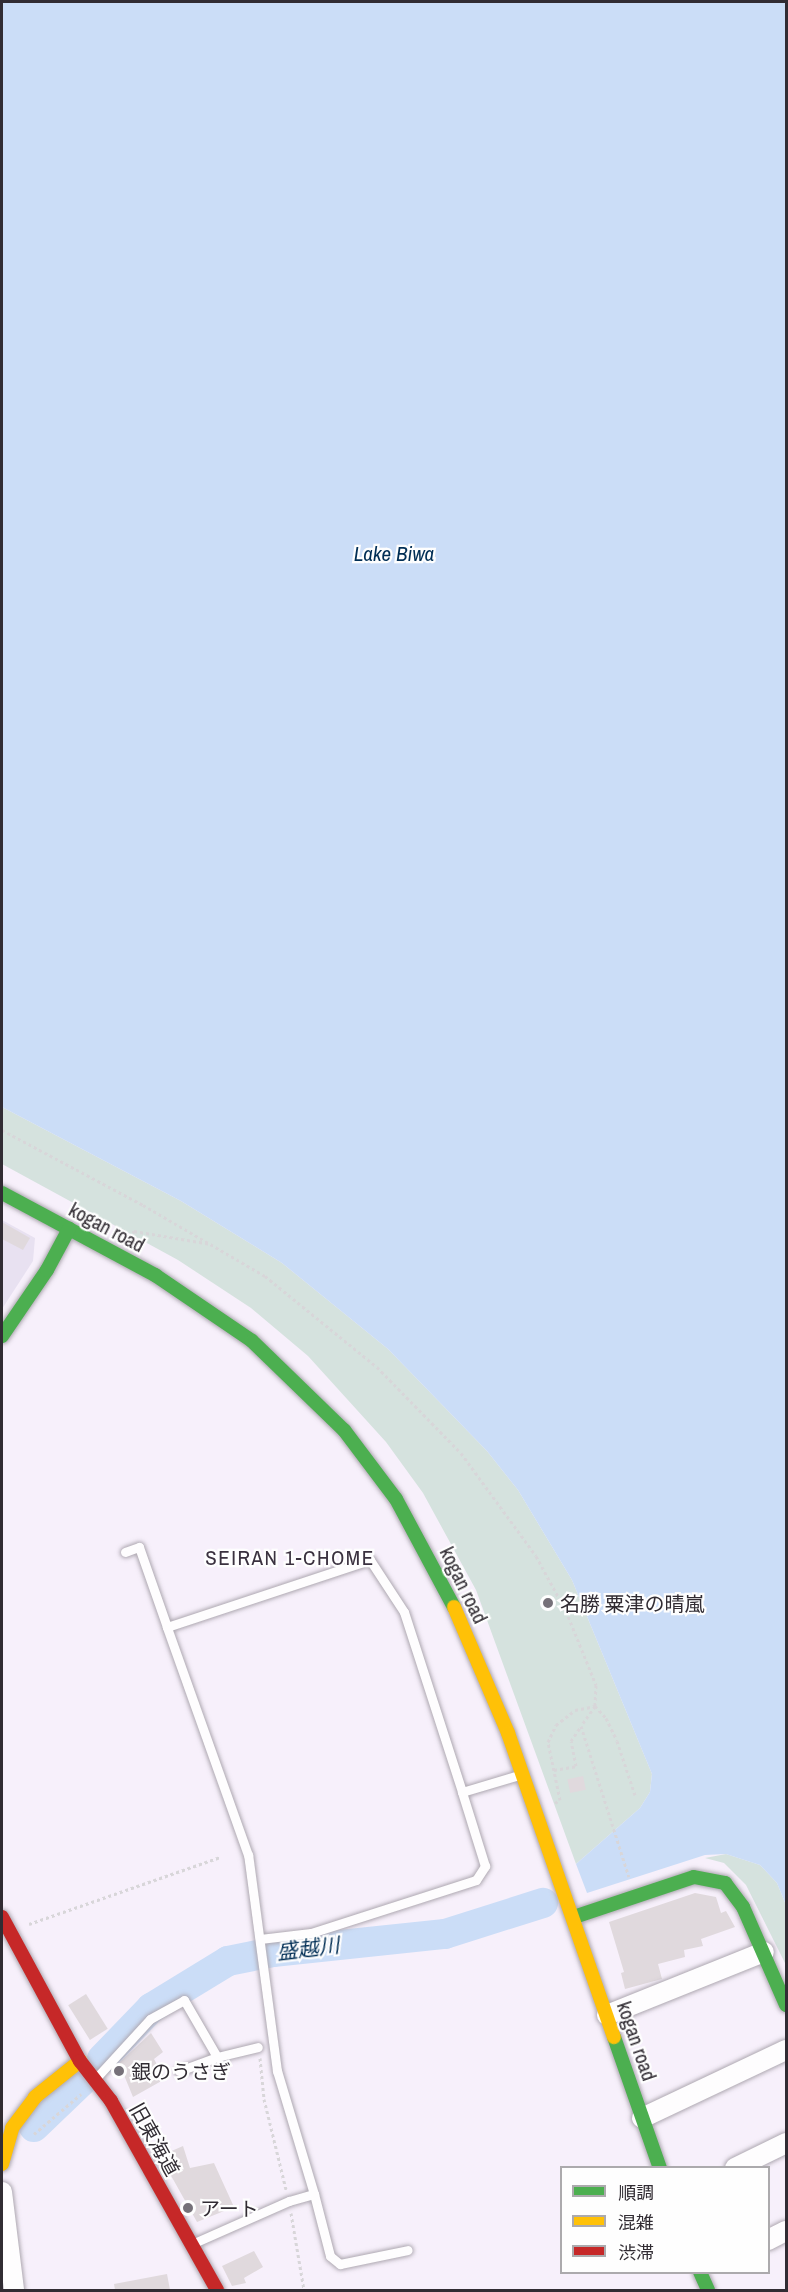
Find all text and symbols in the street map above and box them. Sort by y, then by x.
water label: Lake Biwa [354,541,434,567]
street label: kogan road [65,1197,149,1257]
street label: kogan road [435,1543,493,1627]
district label: SEIRAN 1-CHOME [205,1545,375,1571]
place label: 名勝 粟津の晴嵐 [560,1591,705,1615]
marker: 名勝 粟津の晴嵐 [541,1596,555,1610]
water label: 盛越川 [275,1933,341,1965]
street label: kogan road [612,1998,662,2084]
place label: 銀のうさぎ [131,2059,231,2083]
marker: 銀のうさぎ [112,2064,126,2078]
street label: 旧東海道 [125,2098,185,2180]
legend [560,2166,770,2274]
text: 順調 [618,2180,654,2205]
place label: アート [200,2196,259,2220]
marker: アート [181,2201,195,2215]
text: 混雑 [618,2210,654,2235]
text: 渋滞 [618,2240,654,2265]

